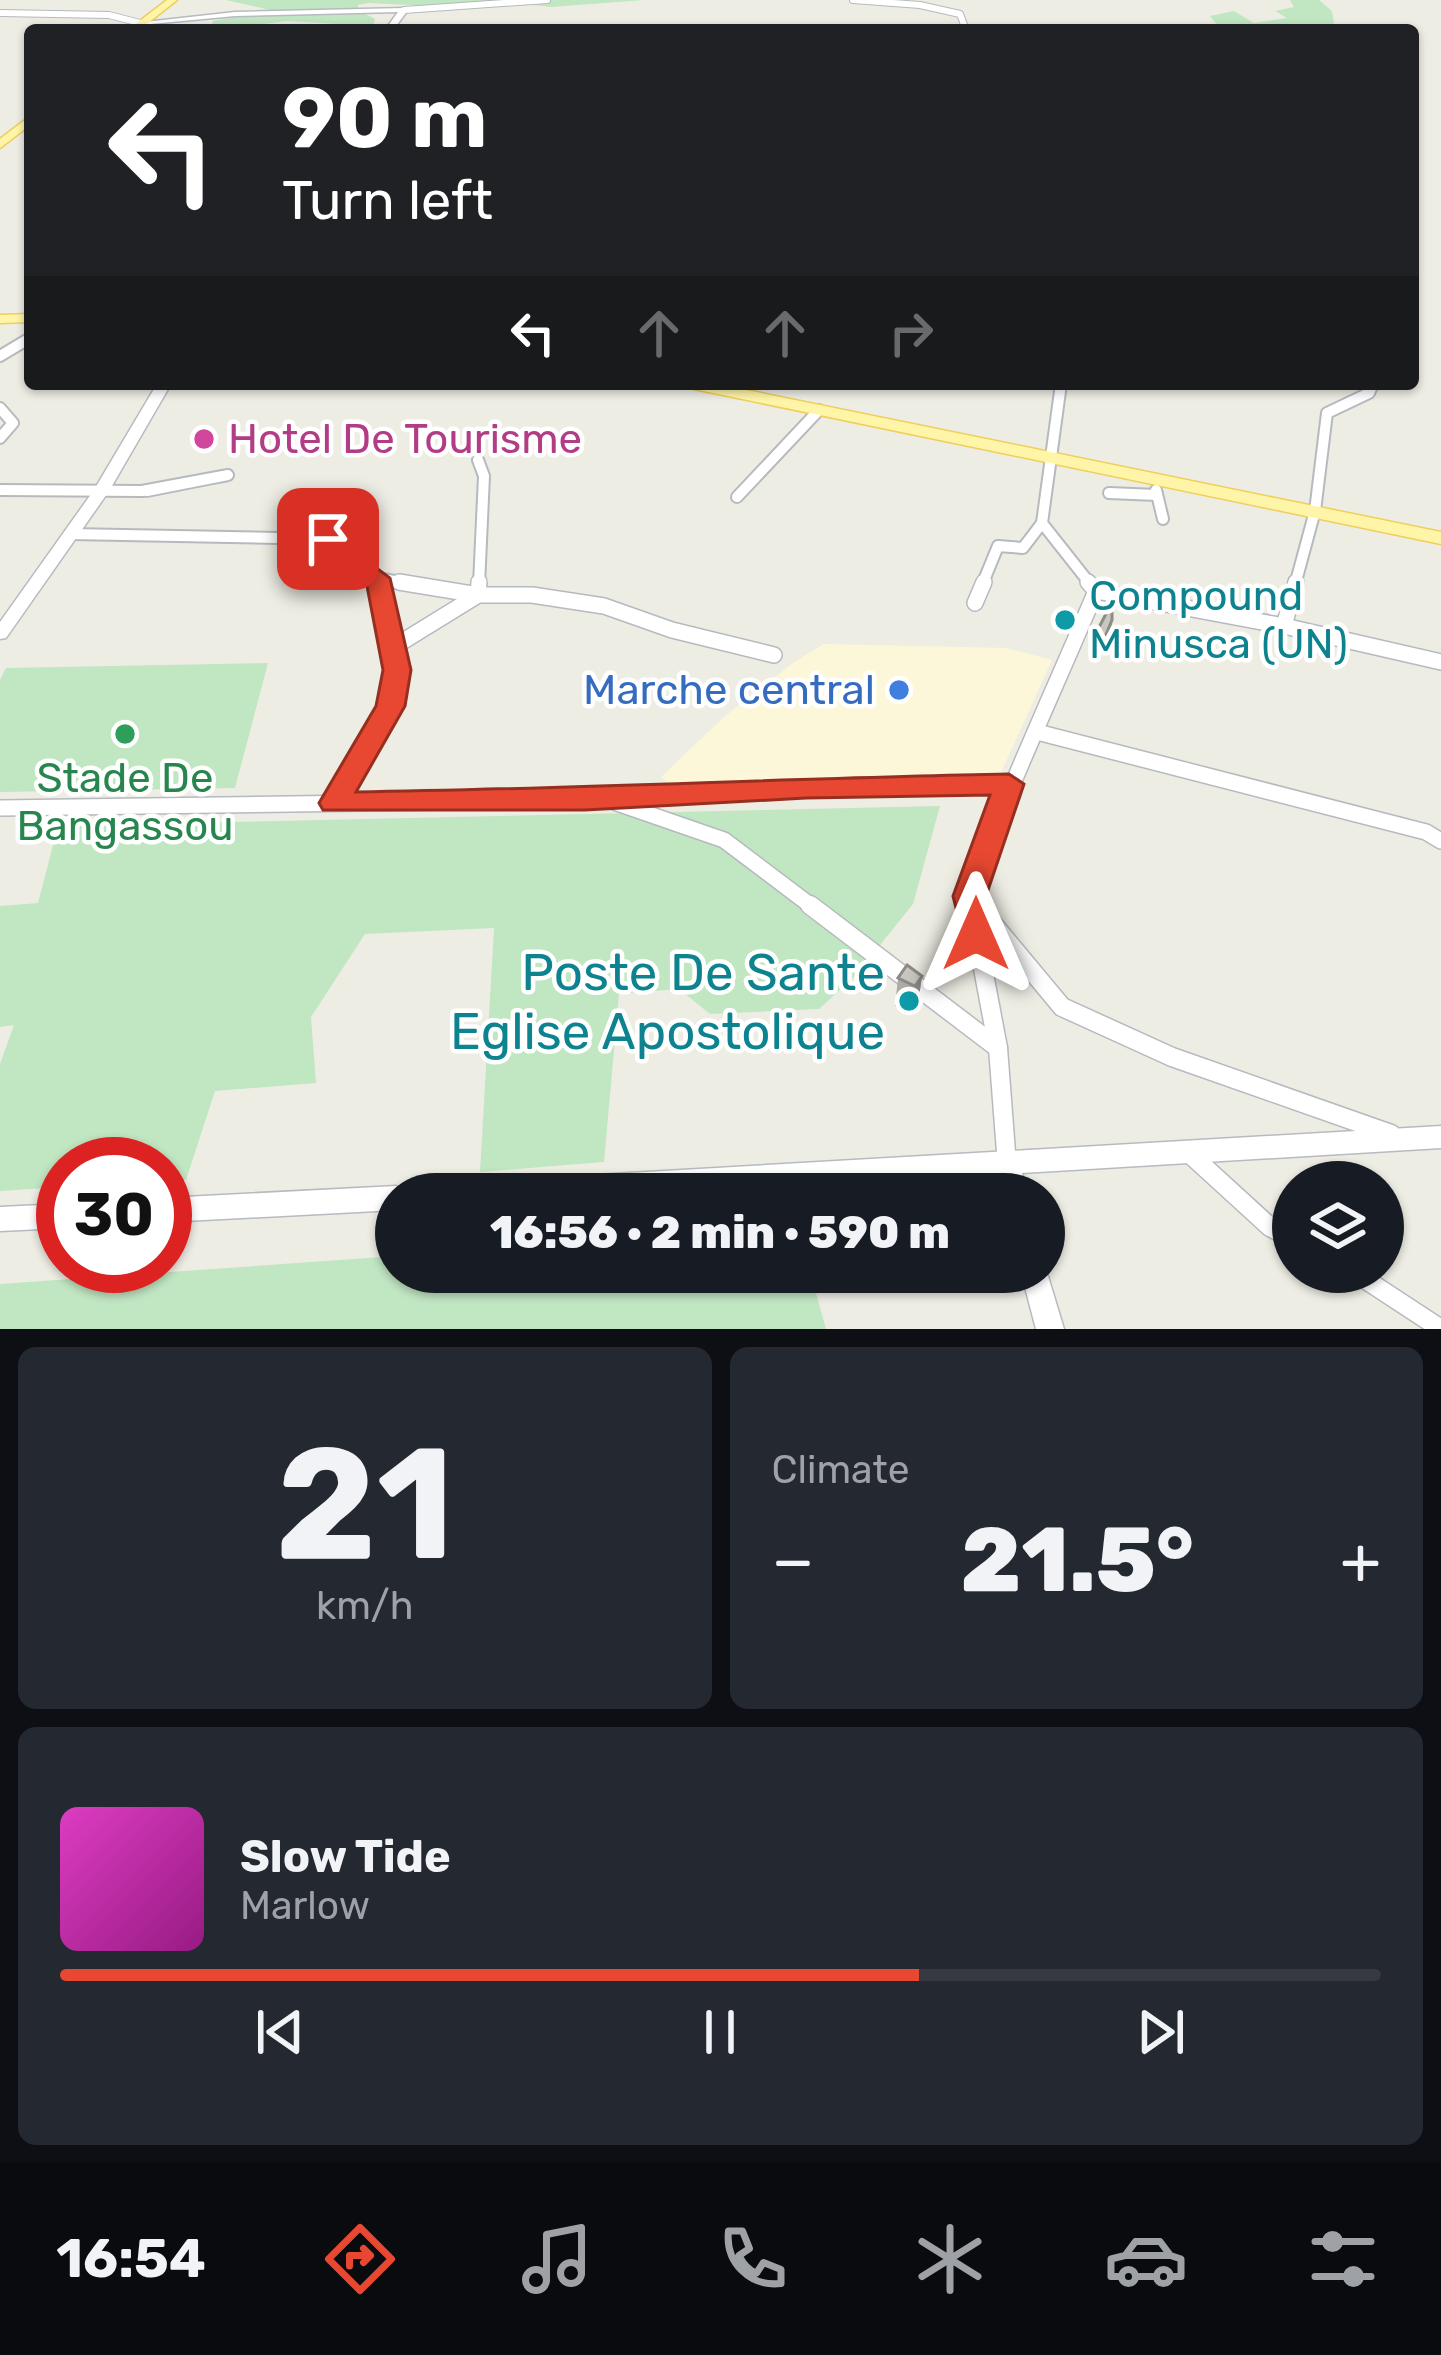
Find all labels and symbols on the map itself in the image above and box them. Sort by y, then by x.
place label: Hotel De Tourisme [228,414,582,464]
marker: Hotel De Tourisme [191,426,217,452]
pin [277,488,379,590]
place label: Compound Minusca (UN) [1089,571,1348,669]
marker: Compound Minusca (UN) [1052,607,1078,633]
place label: Marche central [583,665,875,715]
marker: Marche central [886,677,912,703]
marker: Stade De Bangassou [112,721,138,747]
place label: Stade De Bangassou [16,753,234,851]
position arrow [913,871,1039,997]
place label: Poste De Sante Eglise Apostolique [450,942,885,1062]
marker: Poste De Sante Eglise Apostolique [896,988,922,1014]
speed limit sign: 30 [36,1137,192,1293]

